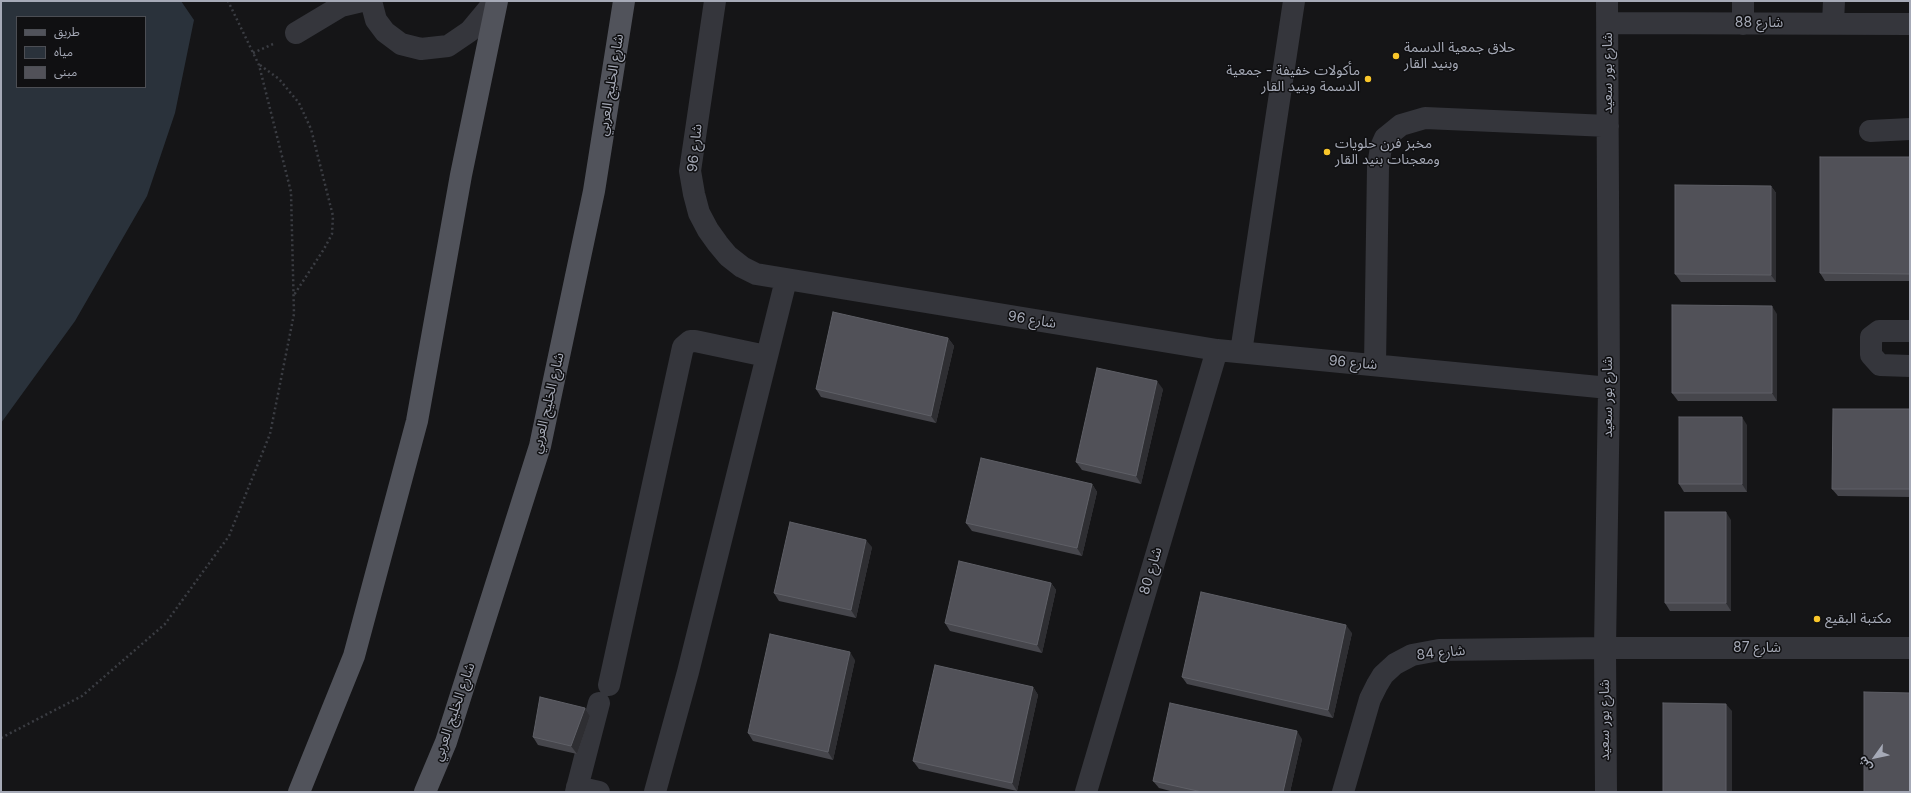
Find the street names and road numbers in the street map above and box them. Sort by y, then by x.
street label: شارع 88 [1735,15,1783,31]
street label: شارع بور سعيد [1600,32,1616,114]
street label: شارع الخليج العربي [595,33,627,137]
street label: شارع 96 [684,123,706,173]
street label: شارع 96 [1007,308,1057,332]
street label: شارع الخليج العربي [528,351,568,455]
street label: شارع 96 [1328,353,1378,373]
street label: شارع بور سعيد [1600,356,1616,438]
street label: شارع 80 [1136,545,1166,597]
street label: شارع 87 [1733,640,1781,656]
street label: شارع 84 [1416,642,1466,664]
street label: شارع الخليج العربي [429,661,479,763]
street label: شارع بور سعيد [1597,679,1613,761]

